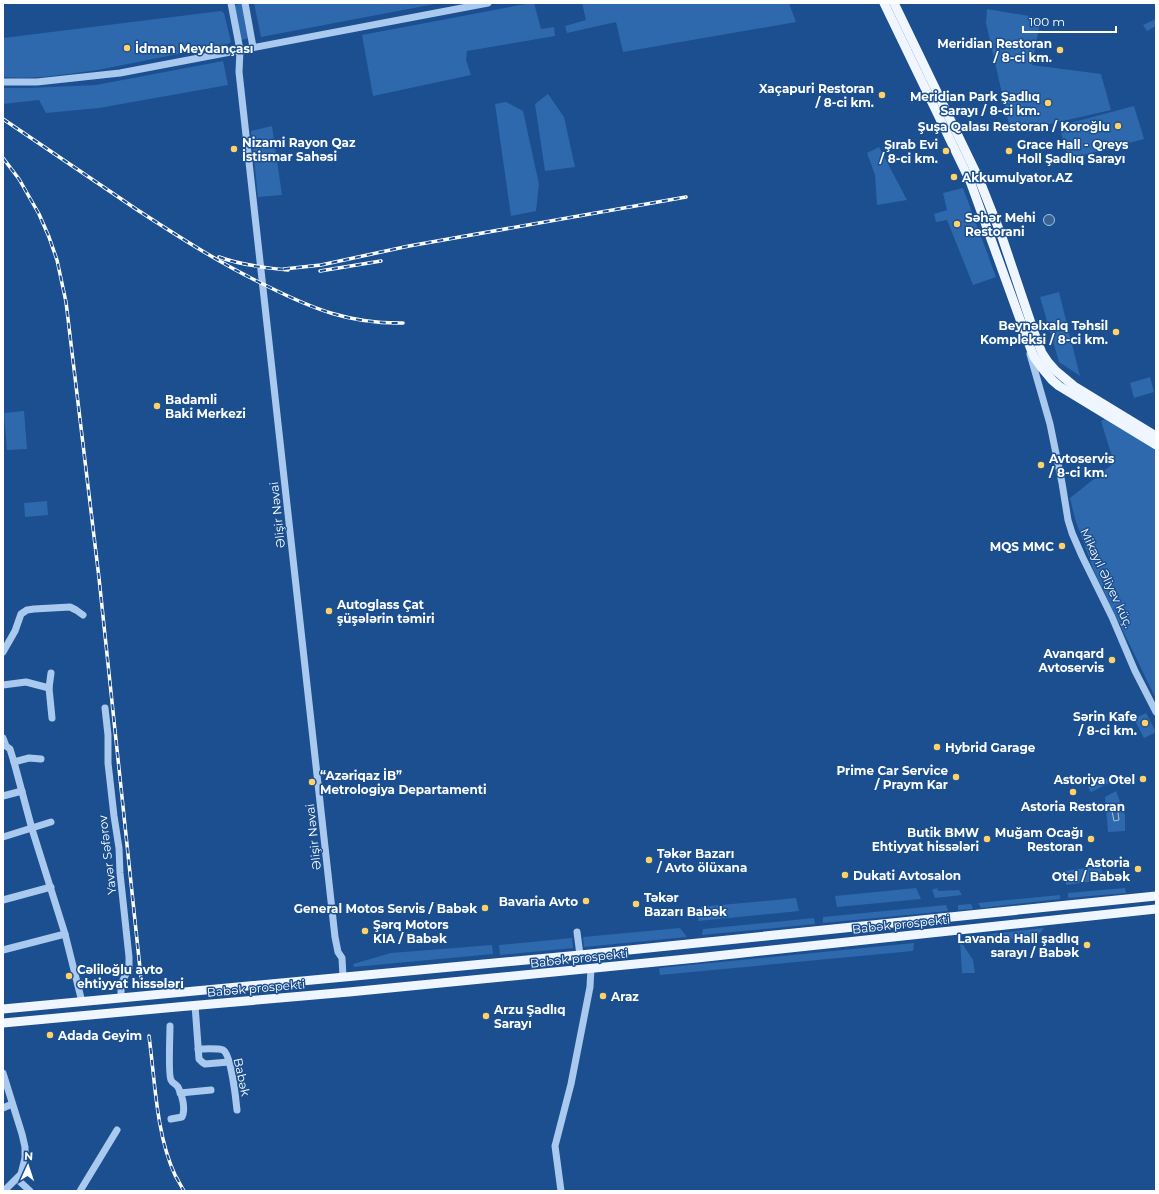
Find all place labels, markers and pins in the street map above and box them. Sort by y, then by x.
place label: Meridian Restoran / 8-ci km. [937,36,1052,65]
place label: İdman Meydançası [135,41,253,56]
marker: İdman Meydançası [122,43,132,53]
marker: Meridian Restoran / 8-ci km. [1055,45,1065,55]
place label: Xaçapuri Restoran / 8-ci km. [759,81,874,110]
place label: Meridian Park Şadlıq Sarayı / 8-ci km. [910,89,1040,118]
marker: Xaçapuri Restoran / 8-ci km. [877,90,887,100]
marker: Meridian Park Şadlıq Sarayı / 8-ci km. [1043,98,1053,108]
place label: Şuşa Qalası Restoran / Koroğlu [918,119,1110,134]
marker: Şuşa Qalası Restoran / Koroğlu [1113,121,1123,131]
place label: Nizami Rayon Qaz İstismar Sahəsi [242,135,356,164]
place label: Şırab Evi / 8-ci km. [879,137,938,166]
place label: Grace Hall - Qreys Holl Şadlıq Sarayı [1017,137,1129,166]
marker: Nizami Rayon Qaz İstismar Sahəsi [229,144,239,154]
marker: Şırab Evi / 8-ci km. [941,146,951,156]
marker: Grace Hall - Qreys Holl Şadlıq Sarayı [1004,146,1014,156]
place label: Akkumulyator.AZ [961,170,1072,185]
marker: Akkumulyator.AZ [949,172,959,182]
place label: Səhər Mehi Restorani [965,210,1036,239]
marker: Səhər Mehi Restorani [952,219,962,229]
place label: Beynəlxalq Təhsil Kompleksi / 8-ci km. [980,318,1108,347]
marker: Beynəlxalq Təhsil Kompleksi / 8-ci km. [1111,327,1121,337]
place label: Badamli Baki Merkezi [165,392,246,421]
marker: Badamli Baki Merkezi [152,401,162,411]
place label: Avtoservis / 8-ci km. [1048,451,1115,480]
marker: Avtoservis / 8-ci km. [1036,460,1046,470]
place label: MQS MMC [990,539,1054,554]
marker: MQS MMC [1057,541,1067,551]
place label: Autoglass Çat şüşələrin təmiri [336,597,435,626]
marker: Autoglass Çat şüşələrin təmiri [324,606,334,616]
place label: Avanqard Avtoservis [1038,646,1105,675]
marker: Avanqard Avtoservis [1107,655,1117,665]
place label: Sərin Kafe / 8-ci km. [1073,709,1137,738]
marker: Sərin Kafe / 8-ci km. [1140,718,1150,728]
place label: Hybrid Garage [945,740,1036,755]
marker: Hybrid Garage [932,742,942,752]
place label: Prime Car Service / Praym Kar [836,763,948,792]
place label: “Azəriqaz İB” Metrologiya Departamenti [320,768,487,797]
marker: Prime Car Service / Praym Kar [951,772,961,782]
place label: Astoriya Otel [1053,772,1135,787]
marker: Astoriya Otel [1138,774,1148,784]
marker: “Azəriqaz İB” Metrologiya Departamenti [307,777,317,787]
marker: Astoria Restoran [1068,787,1078,797]
place label: Astoria Restoran [1020,799,1125,814]
place label: Butik BMW Ehtiyyat hissələri [872,825,979,854]
place label: Muğam Ocağı Restoran [995,825,1083,854]
marker: Butik BMW Ehtiyyat hissələri [982,834,992,844]
marker: Muğam Ocağı Restoran [1086,834,1096,844]
place label: Təkər Bazarı / Avto ölüxana [656,846,747,875]
marker: Təkər Bazarı / Avto ölüxana [644,855,654,865]
place label: Astoria Otel / Babək [1052,855,1130,884]
marker: Astoria Otel / Babək [1133,864,1143,874]
place label: Dukati Avtosalon [853,868,961,883]
marker: Dukati Avtosalon [840,870,850,880]
place label: Təkər Bazarı Babək [644,890,727,919]
place label: Bavaria Avto [499,894,578,909]
marker: Bavaria Avto [581,896,591,906]
marker: Təkər Bazarı Babək [631,899,641,909]
place label: General Motos Servis / Babək [294,901,477,916]
marker: General Motos Servis / Babək [480,903,490,913]
place label: Şərq Motors KIA / Babək [373,917,449,946]
marker: Şərq Motors KIA / Babək [360,926,370,936]
place label: Lavanda Hall şadlıq sarayı / Babək [957,931,1079,960]
marker: Lavanda Hall şadlıq sarayı / Babək [1082,940,1092,950]
place label: Cəliloğlu avto ehtiyyat hissələri [77,962,184,991]
marker: Cəliloğlu avto ehtiyyat hissələri [64,971,74,981]
place label: Araz [610,989,639,1004]
marker: Araz [598,991,608,1001]
place label: Arzu Şadlıq Sarayı [493,1002,565,1031]
marker: Arzu Şadlıq Sarayı [481,1011,491,1021]
place label: Adada Geyim [57,1028,142,1043]
marker: Adada Geyim [45,1030,55,1040]

